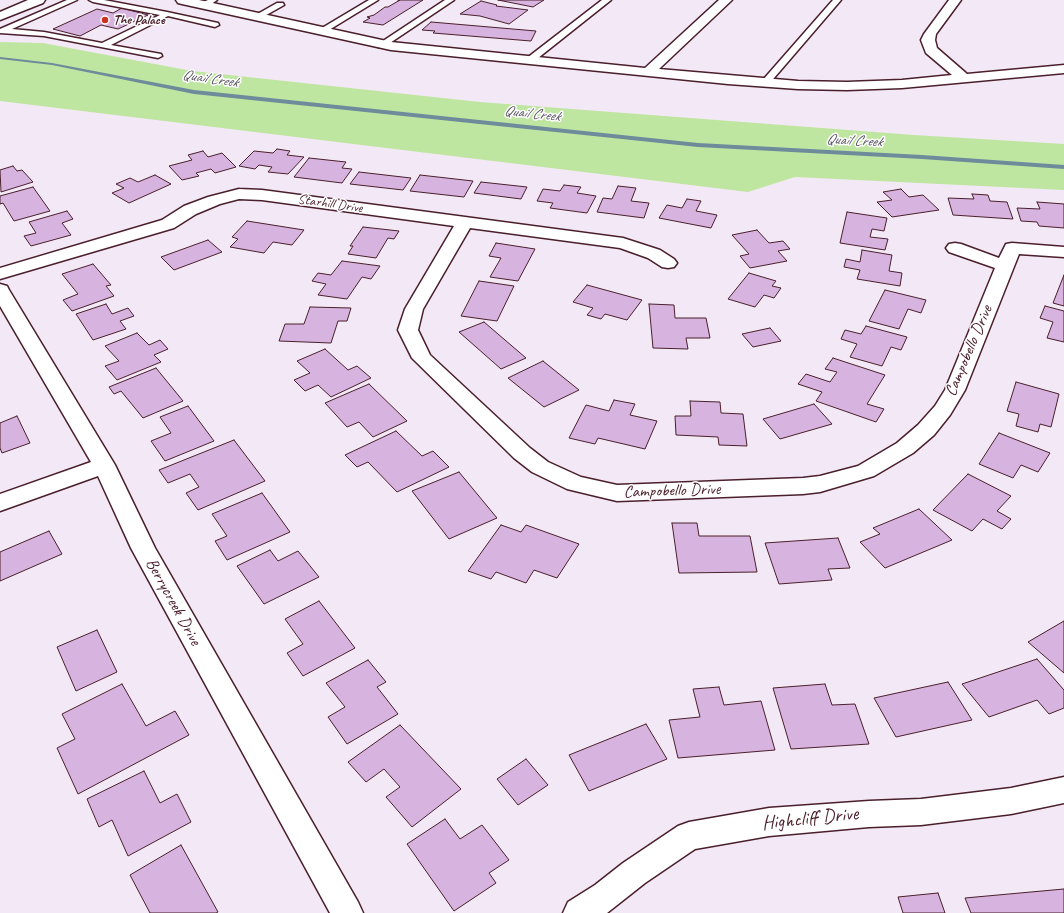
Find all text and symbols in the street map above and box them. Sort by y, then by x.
place label: The Palace [113,12,165,28]
marker: The Palace [100,15,110,25]
water label: Quail Creek [181,66,239,92]
water label: Quail Creek [503,102,561,126]
water label: Quail Creek [826,131,882,151]
street label: Starhill Drive [297,191,363,217]
street label: Campobello Drive [941,303,997,399]
street label: Campobello Drive [623,479,721,503]
street label: Berrycreek Drive [141,555,205,649]
street label: Highcliff Drive [761,802,859,836]

